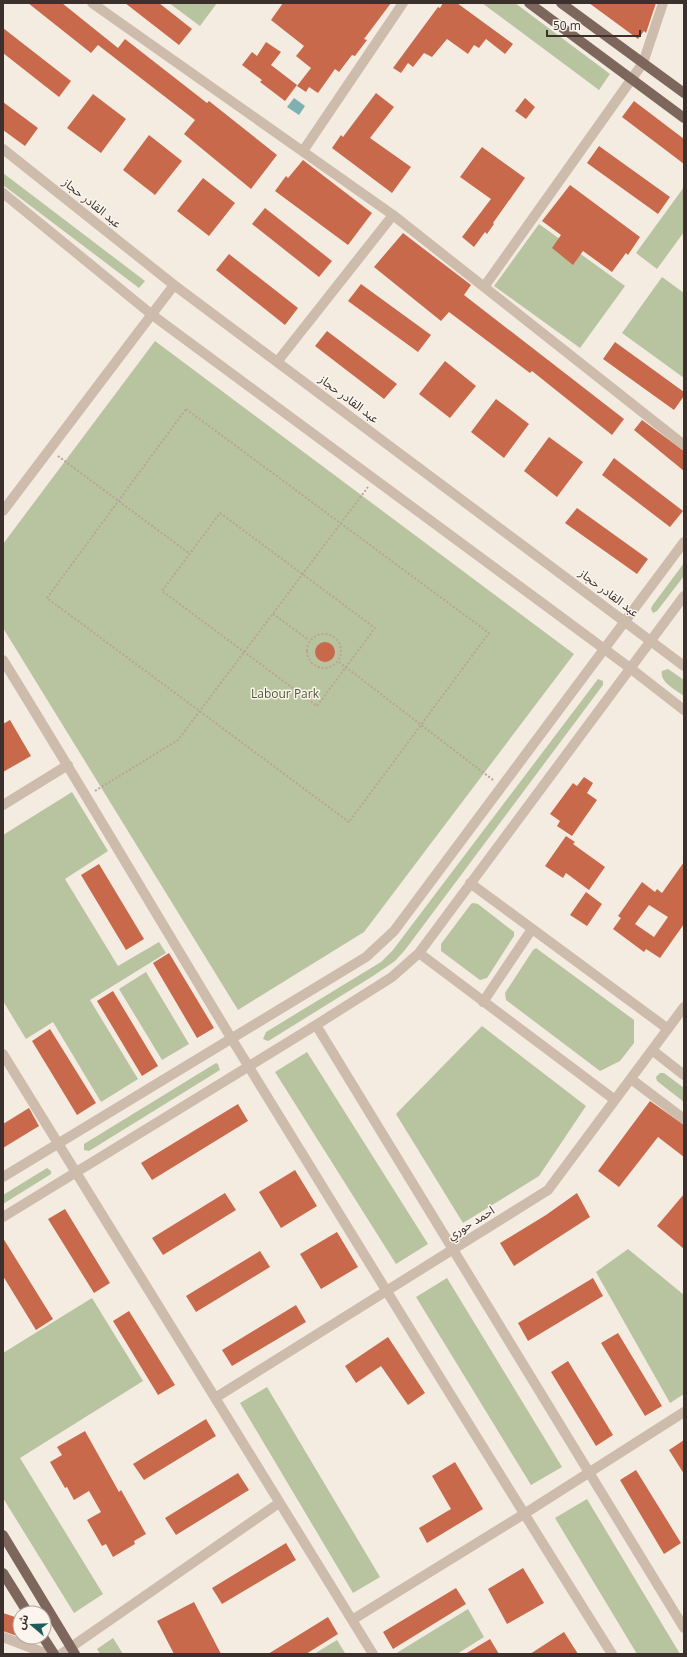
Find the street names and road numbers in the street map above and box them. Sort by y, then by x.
street label: عبد القادر حجاز [59,173,125,232]
street label: عبد القادر حجاز [315,370,383,427]
street label: عبد القادر حجاز [575,564,643,621]
street label: احمد حوري [444,1201,499,1245]

